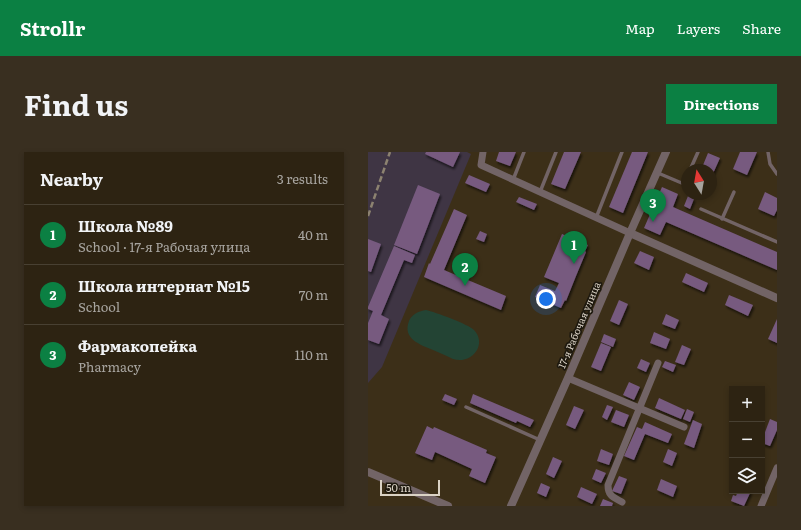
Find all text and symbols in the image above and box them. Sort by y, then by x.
text: Strollr [20,14,85,42]
text: Map [625,18,655,38]
text: Layers [677,18,720,38]
text: Share [742,18,781,38]
text: Find us [24,83,128,125]
button: Directions [666,84,777,124]
north arrow [681,164,717,200]
text: Nearby [40,166,103,191]
text: 3 results [277,169,328,188]
pin: 3 [640,189,666,222]
text: Школа №89 [78,214,173,237]
text: 1 [50,225,56,244]
text: 40 m [298,225,328,244]
pin: 1 [561,231,587,264]
text: School · 17-я Рабочая улица [78,237,250,256]
pin: 2 [452,253,478,286]
text: Школа интернат №15 [78,274,250,297]
street label: 17-я Рабочая улица [553,279,604,370]
text: 2 [50,285,56,304]
text: 70 m [299,285,328,304]
your location [536,289,556,309]
text: School [78,297,120,316]
text: Фармакопейка [78,334,197,357]
text: 3 [49,345,57,364]
text: 110 m [295,345,328,364]
text: Pharmacy [78,357,141,376]
map controls [729,386,765,494]
button: + [729,386,765,422]
button: − [729,422,765,458]
button: layers [729,458,765,494]
scale bar [380,478,440,497]
text: 50 m [386,479,411,495]

